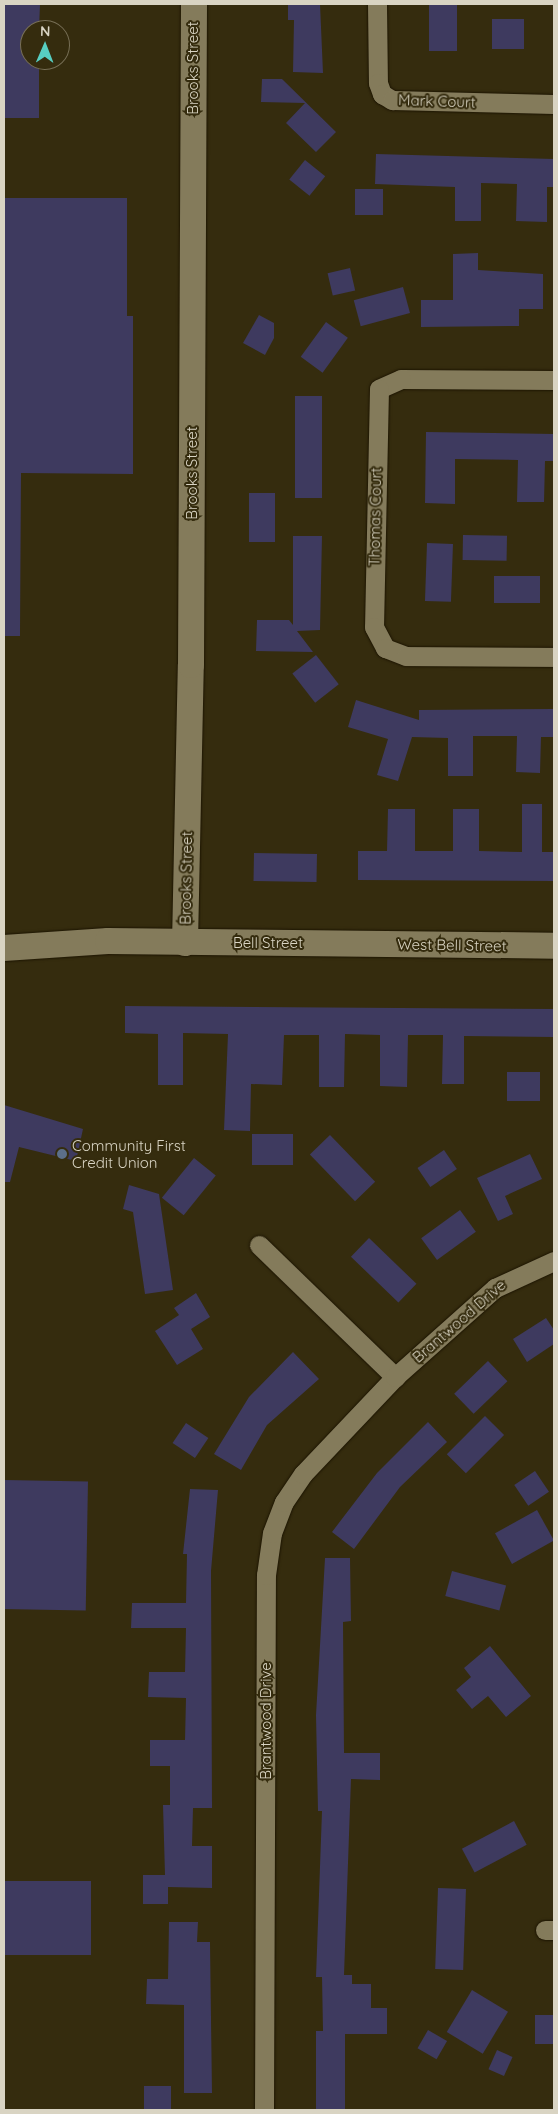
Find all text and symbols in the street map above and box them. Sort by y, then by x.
north arrow [20,20,70,70]
street label: Brooks Street [184,21,202,115]
text: N [40,22,51,40]
street label: Mark Court [398,91,476,111]
street label: Brooks Street [183,426,201,520]
street label: Thomas Court [365,467,385,567]
street label: Brooks Street [176,831,196,925]
street label: Bell Street [233,934,303,952]
street label: West Bell Street [397,935,507,955]
place label: Community First Credit Union [72,1136,186,1171]
marker: Community First Credit Union [56,1148,68,1160]
street label: Brantwood Drive [409,1276,509,1366]
street label: Brantwood Drive [257,1662,275,1780]

